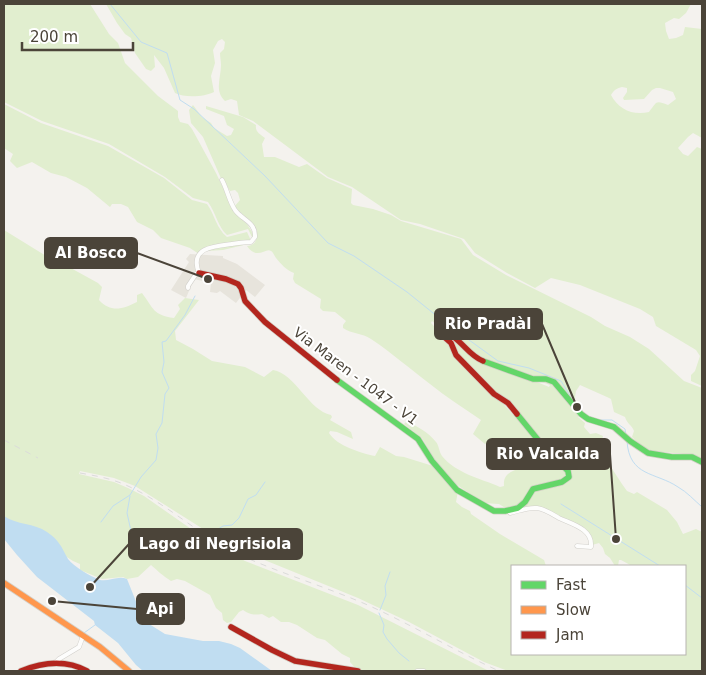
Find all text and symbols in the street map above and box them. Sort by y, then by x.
scale bar [22,20,134,52]
text: 200 m [30,28,78,46]
callout: Al Bosco [45,238,137,268]
text: Al Bosco [55,244,127,262]
callout: Rio Pradàl [435,309,542,339]
text: Rio Pradàl [445,315,531,333]
street label: Via Maren - 1047 - V1 [291,324,421,428]
callout: Rio Valcalda [487,439,610,469]
text: Rio Valcalda [496,445,600,463]
callout: Lago di Negrisiola [129,529,302,559]
text: Lago di Negrisiola [139,535,291,553]
legend [511,565,686,655]
text: Fast [556,576,586,594]
callout: Api [137,594,184,624]
text: Api [146,600,174,618]
text: Slow [556,601,591,619]
text: Jam [555,626,584,644]

